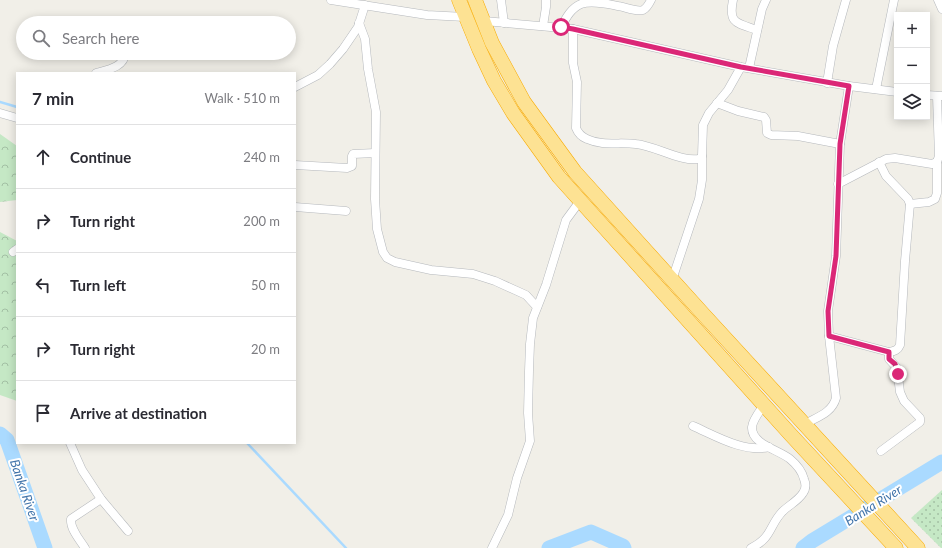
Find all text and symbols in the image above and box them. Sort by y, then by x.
map controls [894,12,930,120]
button: + [894,12,930,48]
search box [16,16,296,60]
route start [552,18,570,36]
icon: search [30,27,52,49]
text: Search here [62,29,139,47]
button: − [894,48,930,84]
button: layers [894,84,930,120]
text: 7 min [32,88,74,109]
text: Walk · 510 m [204,90,280,106]
icon: ahead [32,146,54,168]
text: Continue [70,148,131,166]
text: 240 m [243,149,280,165]
icon: right [32,210,54,232]
text: Turn right [70,212,135,230]
text: 200 m [243,213,280,229]
icon: left [32,274,54,296]
text: Turn left [70,276,126,294]
text: 50 m [251,277,280,293]
icon: right [32,338,54,360]
text: Turn right [70,340,135,358]
text: 20 m [251,341,280,357]
route end [889,365,907,383]
icon: arrive [32,402,54,424]
text: Arrive at destination [70,404,207,422]
water label: Banka River [7,457,43,523]
water label: Banka River [842,481,905,529]

